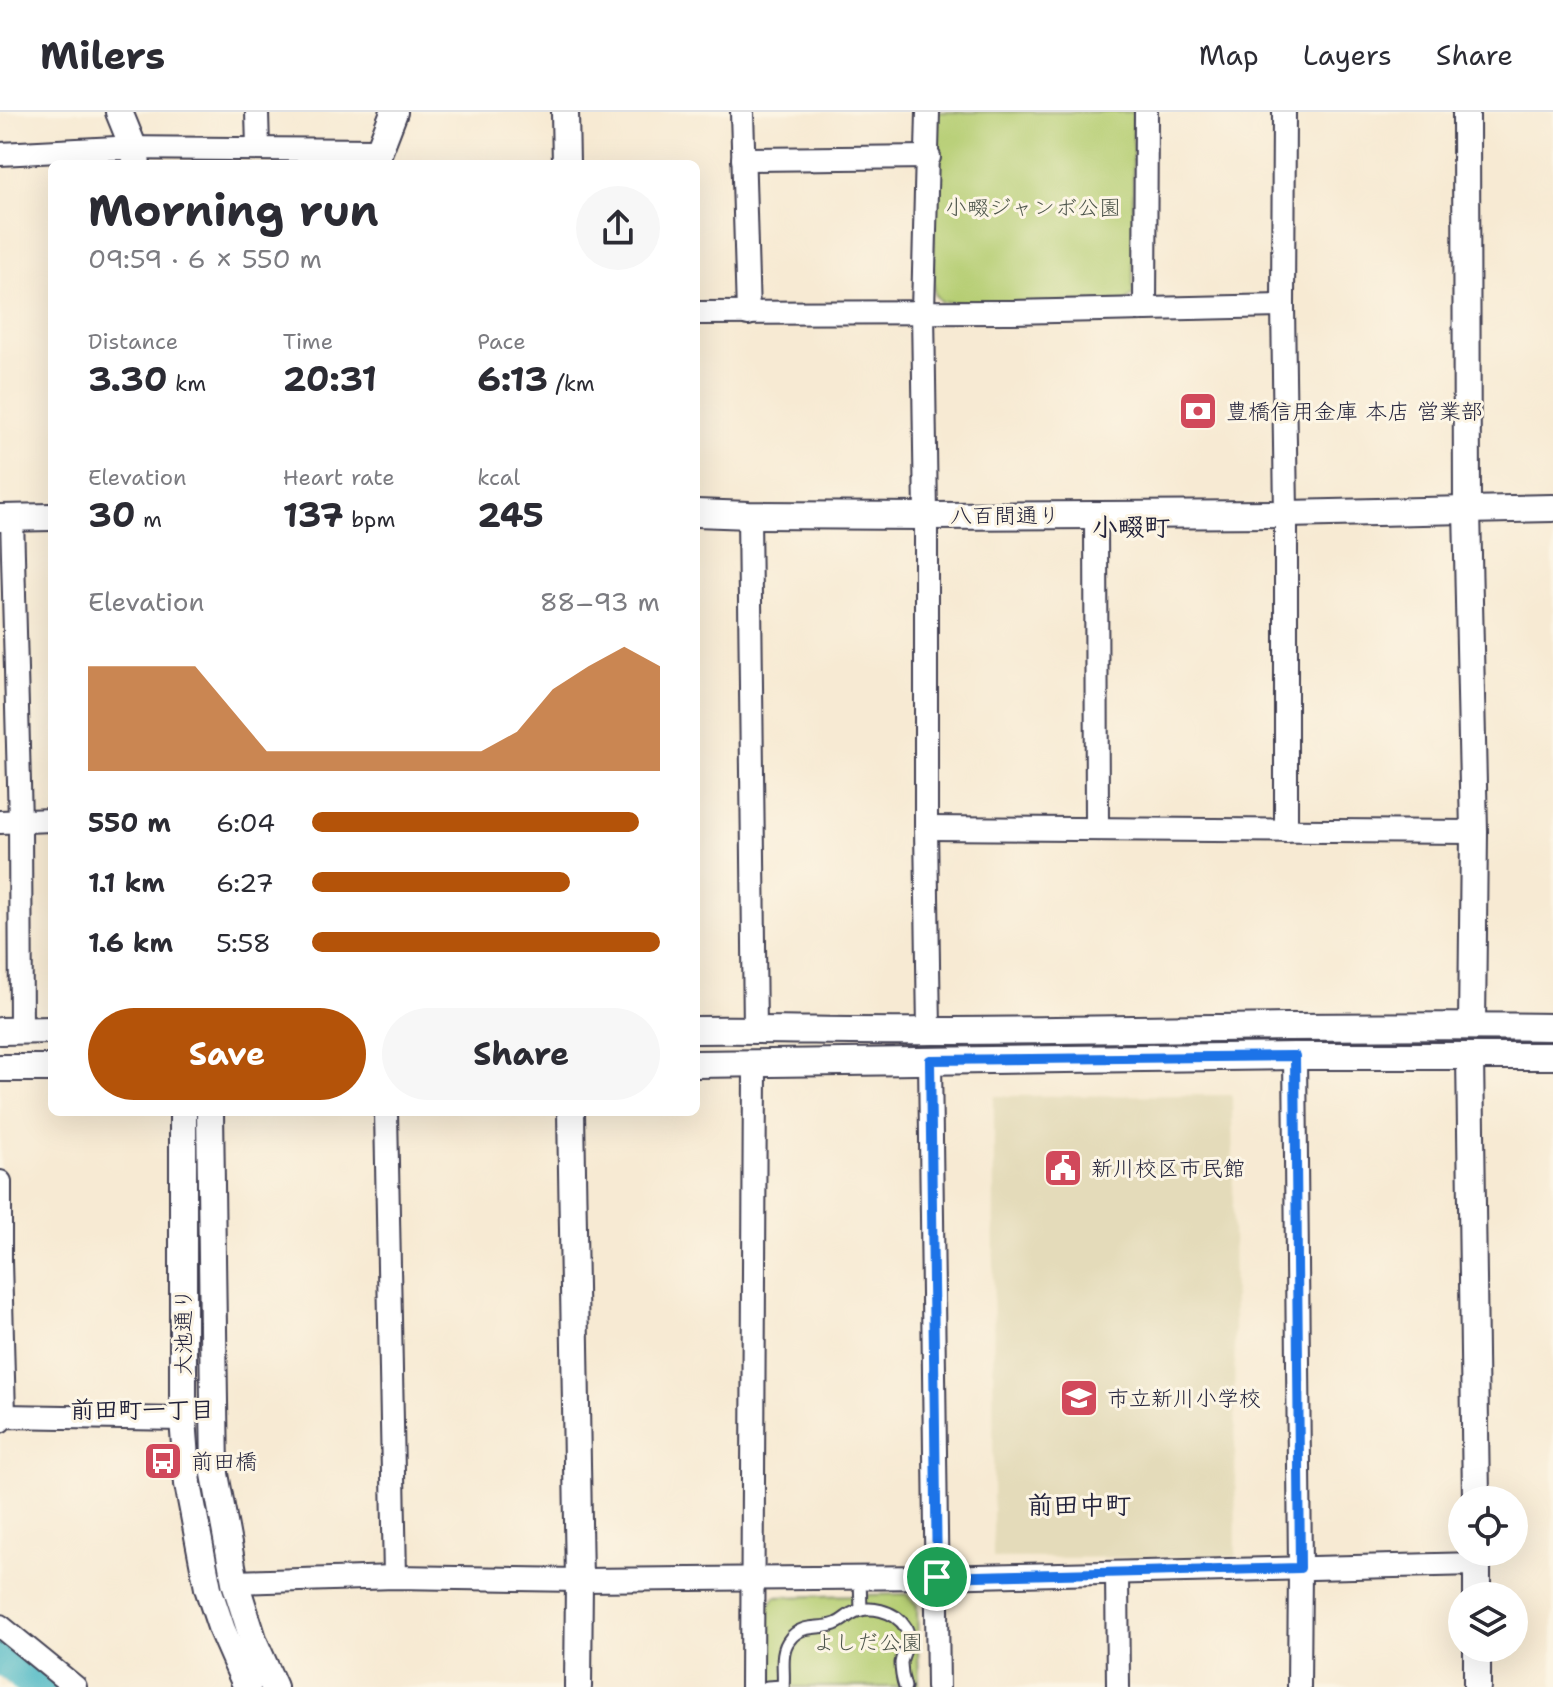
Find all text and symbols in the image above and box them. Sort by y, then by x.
text: Milers [40,30,165,81]
text: Map [1199,36,1259,74]
text: Layers [1303,36,1392,74]
text: Share [1436,36,1513,74]
text: Morning run [88,181,379,240]
button: share [576,186,660,270]
park label: 小畷ジャンボ公園 [945,193,1121,222]
text: 09:59 · 6 × 550 m [88,241,322,276]
text: Distance [88,327,178,356]
text: Time [283,327,333,356]
text: Pace [477,327,526,356]
text: 3.30 [88,356,168,402]
text: 20:31 [283,356,377,402]
text: 6:13 [477,356,548,402]
text: km [168,369,206,398]
text: /km [548,369,595,398]
bank icon: 豊橋信用金庫 本店 営業部 [1177,390,1219,432]
place label: 豊橋信用金庫 本店 営業部 [1226,397,1483,426]
text: Elevation [88,463,186,492]
text: Heart rate [283,463,395,492]
text: kcal [477,463,520,492]
text: 30 [88,492,135,538]
text: 137 [283,492,344,538]
text: 245 [477,492,544,538]
street label: 八百間通り [950,501,1060,530]
text: m [135,505,162,534]
text: bpm [344,505,395,534]
district label: 小畷町 [1092,509,1170,544]
text: Elevation [88,584,204,619]
text: 88–93 m [540,584,660,619]
text: 550 m [88,805,171,840]
text: 6:04 [216,805,275,840]
text: 1.1 km [88,865,165,900]
text: 6:27 [216,865,274,900]
text: 1.6 km [88,925,173,960]
text: 5:58 [216,925,271,960]
button: Save [88,1008,366,1100]
button: Share [382,1008,660,1100]
public building icon: 新川校区市民館 [1042,1147,1084,1189]
place label: 新川校区市民館 [1091,1154,1245,1183]
street label: 大池通り [169,1288,198,1376]
school or university icon: 市立新川小学校 [1058,1377,1100,1419]
place label: 市立新川小学校 [1107,1384,1261,1413]
district label: 前田町一丁目 [70,1394,214,1426]
bus stop icon: 前田橋 [142,1440,184,1482]
place label: 前田橋 [191,1447,257,1476]
map controls [1448,1486,1528,1662]
button: locate [1448,1486,1528,1566]
district label: 前田中町 [1027,1487,1131,1522]
pin [903,1543,971,1611]
icon: arrive [915,1555,959,1599]
button: layers [1448,1582,1528,1662]
park label: よしだ公園 [813,1628,923,1657]

